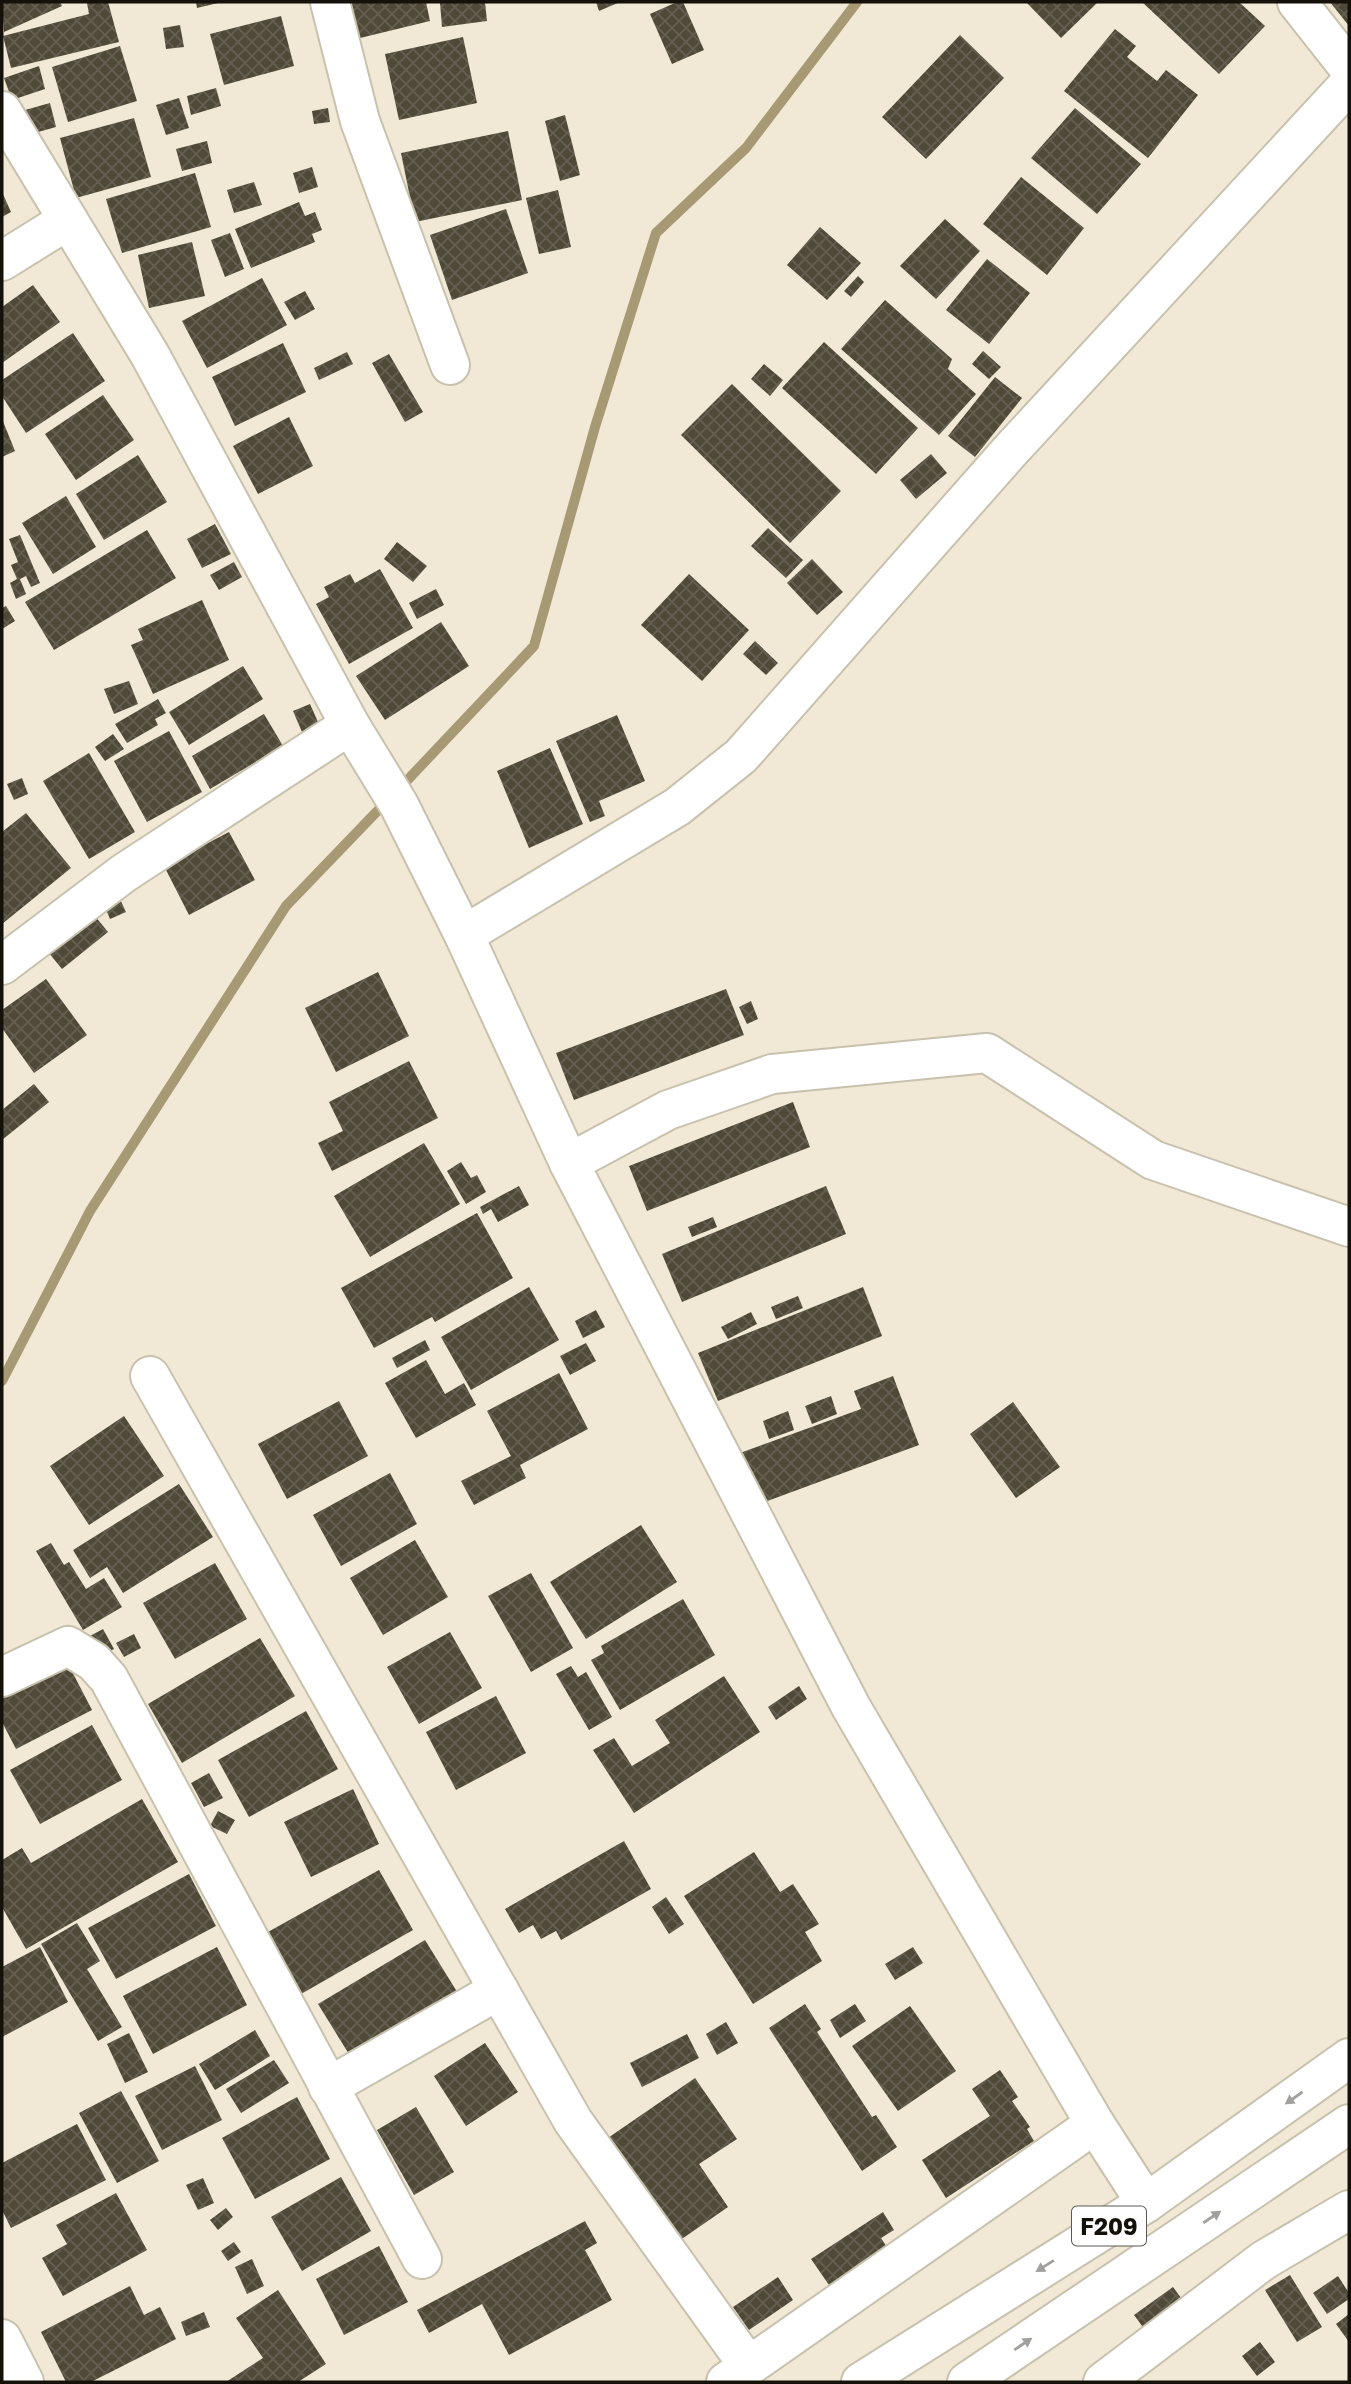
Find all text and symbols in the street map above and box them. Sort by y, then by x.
one-way arrow [1285,2090,1303,2104]
road number: F209 [1072,2206,1146,2246]
one-way arrow [1202,2210,1222,2223]
one-way arrow [1035,2260,1054,2273]
one-way arrow [1014,2337,1032,2351]

